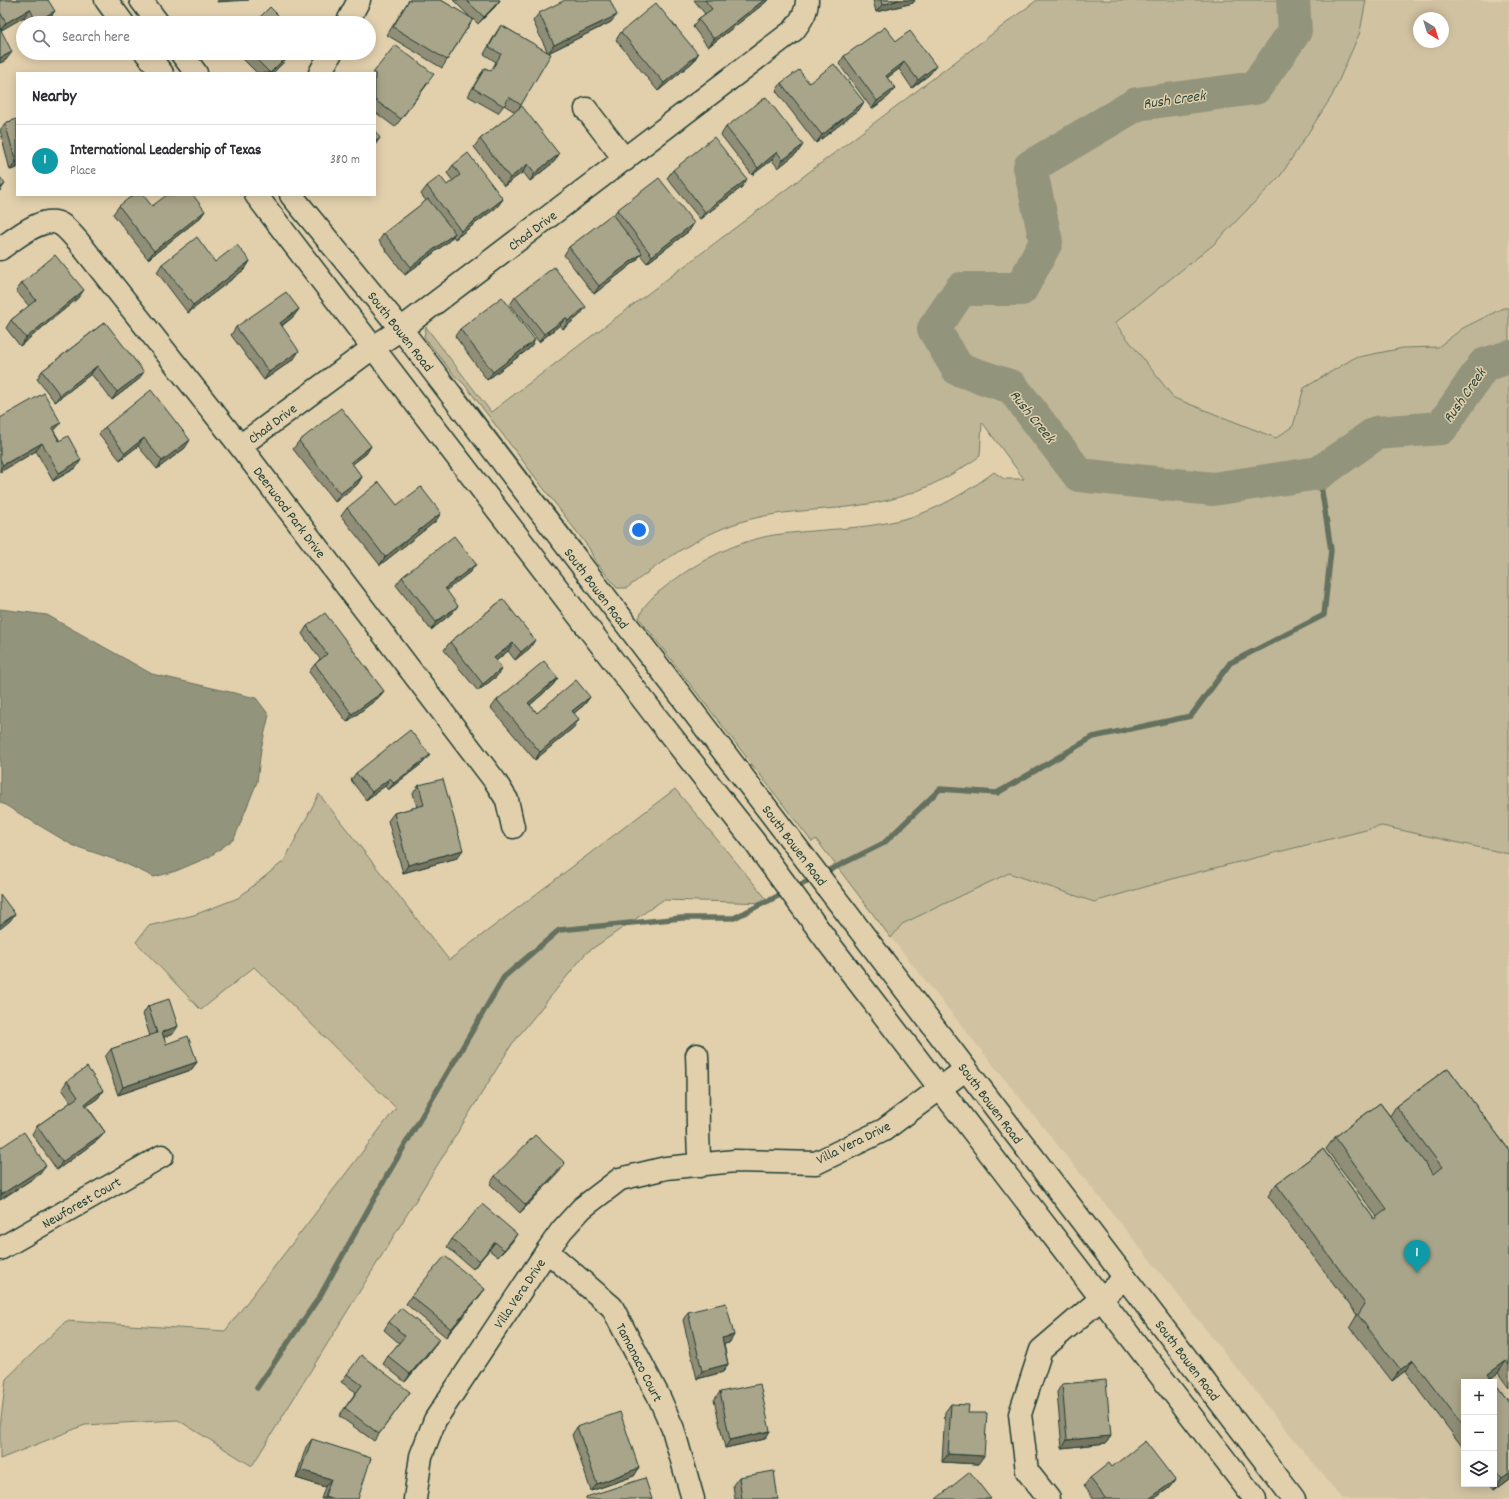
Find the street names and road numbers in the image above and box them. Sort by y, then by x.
street label: Chad Drive [505,207,562,257]
street label: South Bowen Road [362,288,437,377]
street label: Chad Drive [245,400,302,450]
street label: Deerwood Park Drive [247,463,329,563]
street label: South Bowen Road [558,544,633,634]
street label: South Bowen Road [756,801,831,891]
street label: South Bowen Road [952,1059,1027,1149]
street label: Villa Vera Drive [813,1117,894,1170]
street label: Newforest Court [39,1173,125,1234]
street label: Villa Vera Drive [490,1255,551,1333]
street label: South Bowen Road [1149,1316,1224,1406]
street label: Tamanaco Court [610,1320,667,1406]

